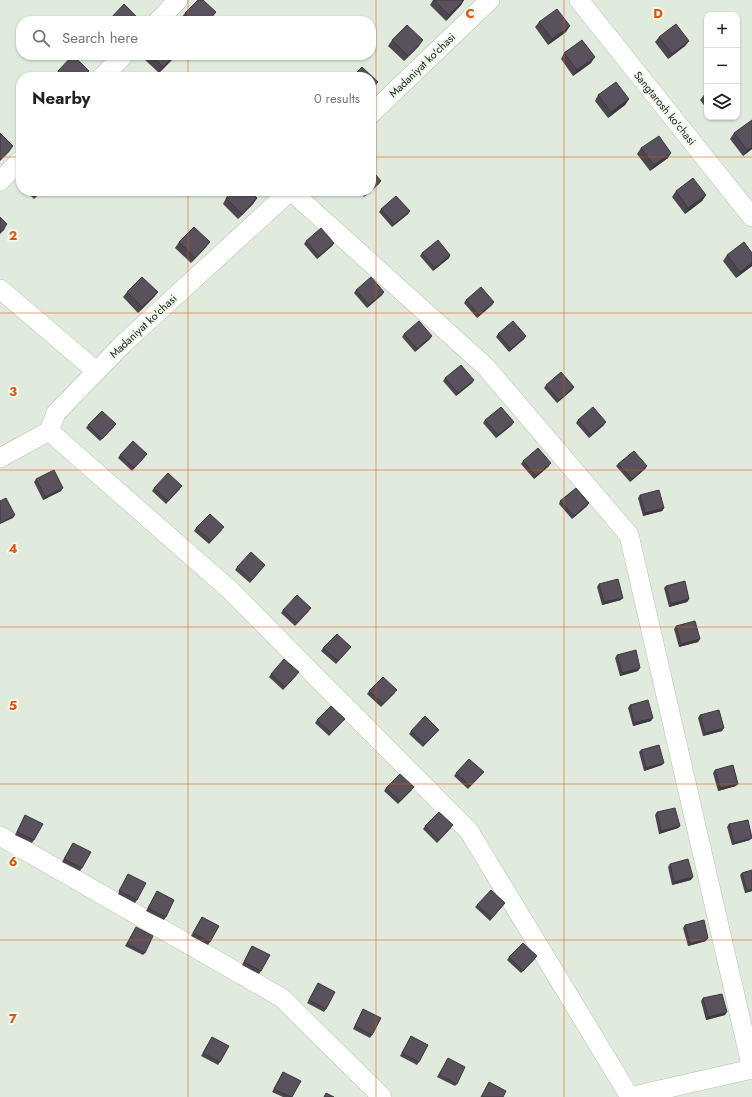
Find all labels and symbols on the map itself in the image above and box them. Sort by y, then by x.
text: C [465,4,475,23]
text: D [653,4,663,23]
street label: Madaniyat ko'chasi [385,29,459,101]
street label: Sangtarosh ko'chasi [630,68,700,148]
text: 2 [9,226,17,245]
street label: Madaniyat ko'chasi [106,290,180,362]
text: 3 [9,382,17,401]
text: 4 [8,539,18,558]
text: 5 [9,696,17,715]
text: 6 [9,852,18,871]
text: 7 [9,1009,17,1028]

